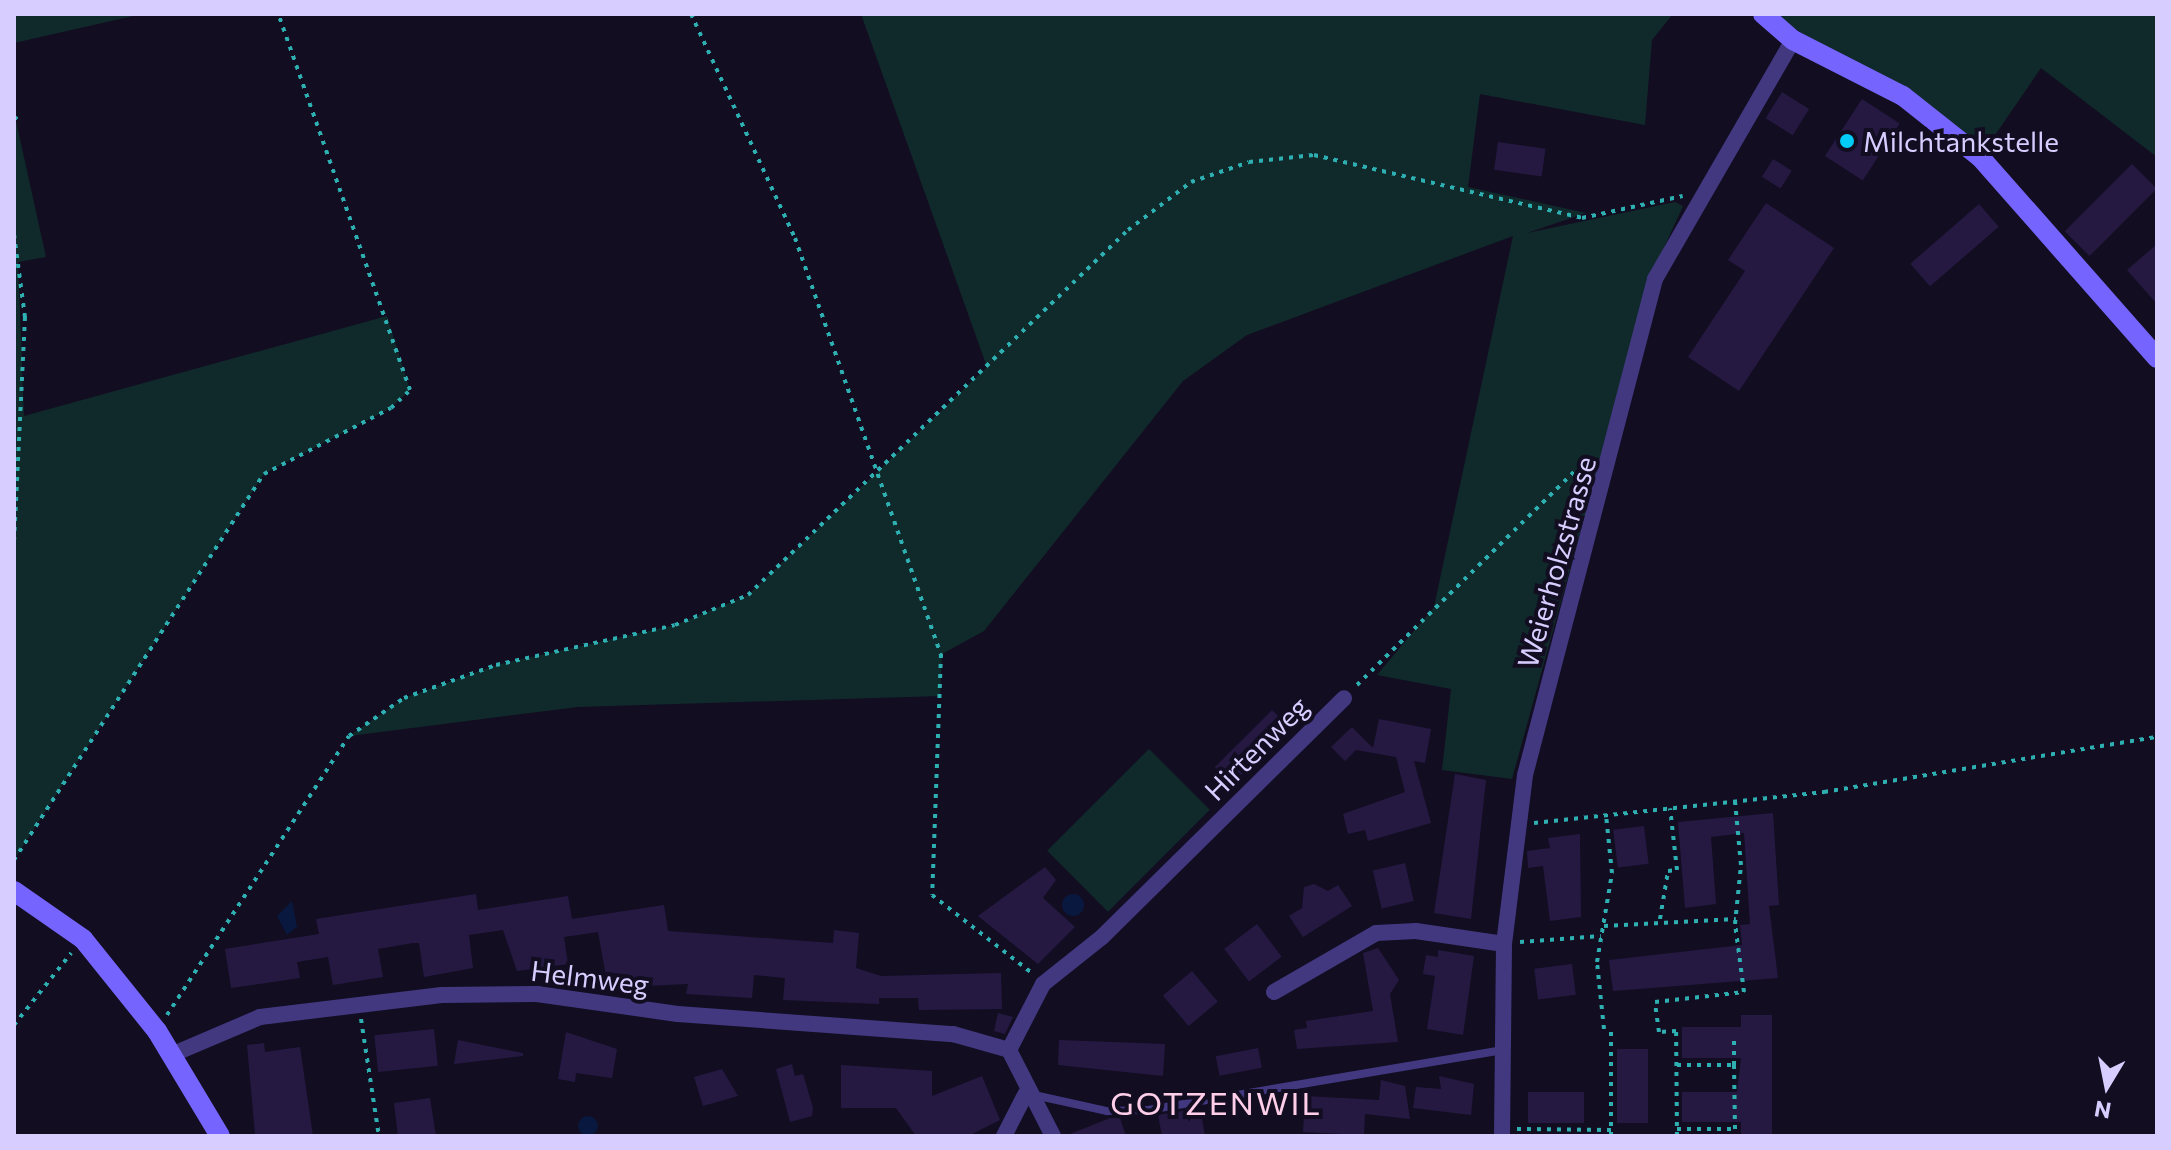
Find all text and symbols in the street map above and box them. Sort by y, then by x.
place label: Milchtankstelle [1863,124,2059,158]
marker: Milchtankstelle [1838,132,1856,150]
street label: Weierholzstrasse [1510,452,1602,672]
street label: Hirtenweg [1197,689,1315,807]
street label: Helmweg [529,953,651,1001]
north arrow [2067,1046,2147,1126]
district label: GOTZENWIL [1110,1083,1322,1121]
text: N [2092,1095,2113,1125]

